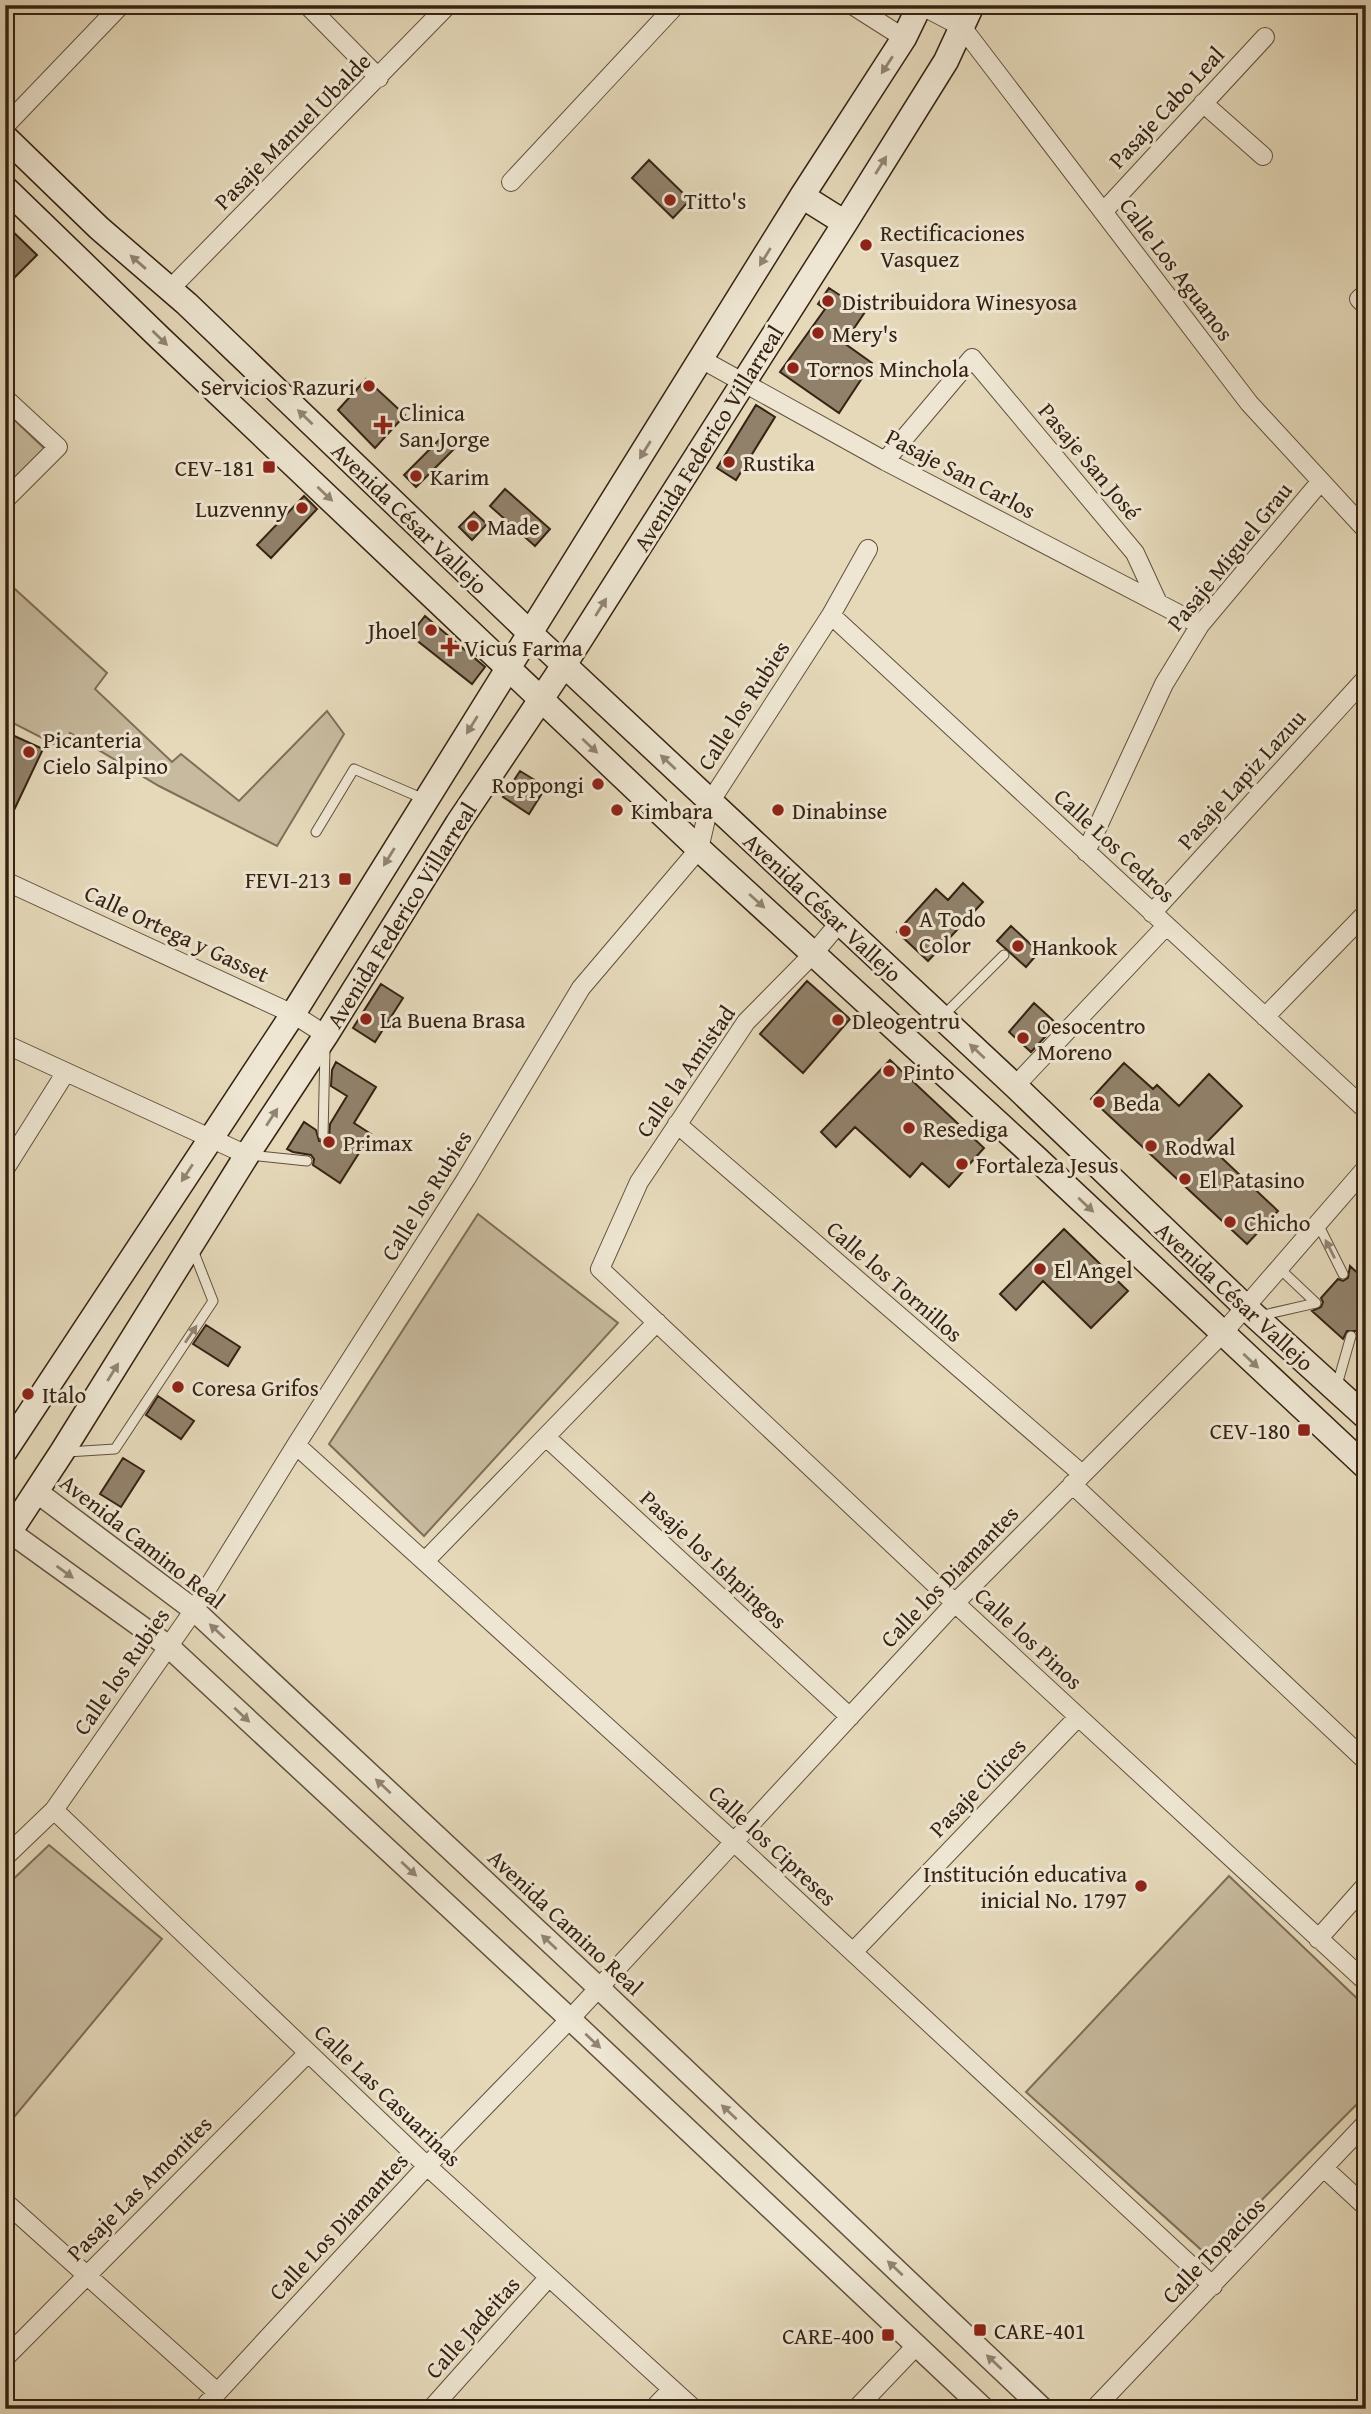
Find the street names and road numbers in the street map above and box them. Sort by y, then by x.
street label: Pasaje Cabo Leal [1101,38,1231,176]
street label: Pasaje Manuel Ubalde [206,45,378,217]
street label: Calle Los Aguanos [1112,190,1242,348]
street label: Avenida Federico Villarreal [625,318,791,558]
street label: Pasaje San José [1031,395,1149,527]
street label: Pasaje San Carlos [880,420,1042,526]
street label: Avenida César Vallejo [324,435,496,601]
street label: Pasaje Miguel Grau [1159,474,1300,637]
street label: Calle los Rubies [689,634,797,776]
street label: Pasaje Lapiz Lazuu [1169,701,1313,856]
street label: Calle Los Cedros [1047,780,1183,910]
street label: Avenida Federico Villarreal [318,795,484,1035]
street label: Avenida César Vallejo [736,825,910,989]
street label: Calle Ortega y Gasset [79,876,275,990]
street label: Calle la Amistad [627,998,743,1144]
street label: Calle los Rubies [373,1123,479,1267]
street label: Calle los Tornillos [820,1212,970,1350]
street label: Avenida César Vallejo [1148,1214,1322,1378]
street label: Avenida Camino Real [53,1466,233,1616]
street label: Pasaje los Ishpingos [633,1482,795,1636]
street label: Calle los Diamantes [872,1497,1026,1655]
street label: Calle los Pinos [968,1579,1090,1697]
street label: Calle los Rubies [65,1601,177,1741]
street label: Pasaje Cilices [921,1730,1033,1844]
street label: Calle los Cipreses [701,1777,845,1913]
street label: Avenida Camino Real [481,1841,651,2003]
street label: Calle Las Casuarinas [307,2016,469,2174]
street label: Pasaje Las Amonites [59,2108,219,2268]
street label: Calle Los Diamantes [261,2145,415,2307]
street label: Calle Topacios [1154,2189,1272,2311]
street label: Calle Jadeitas [417,2268,527,2386]

